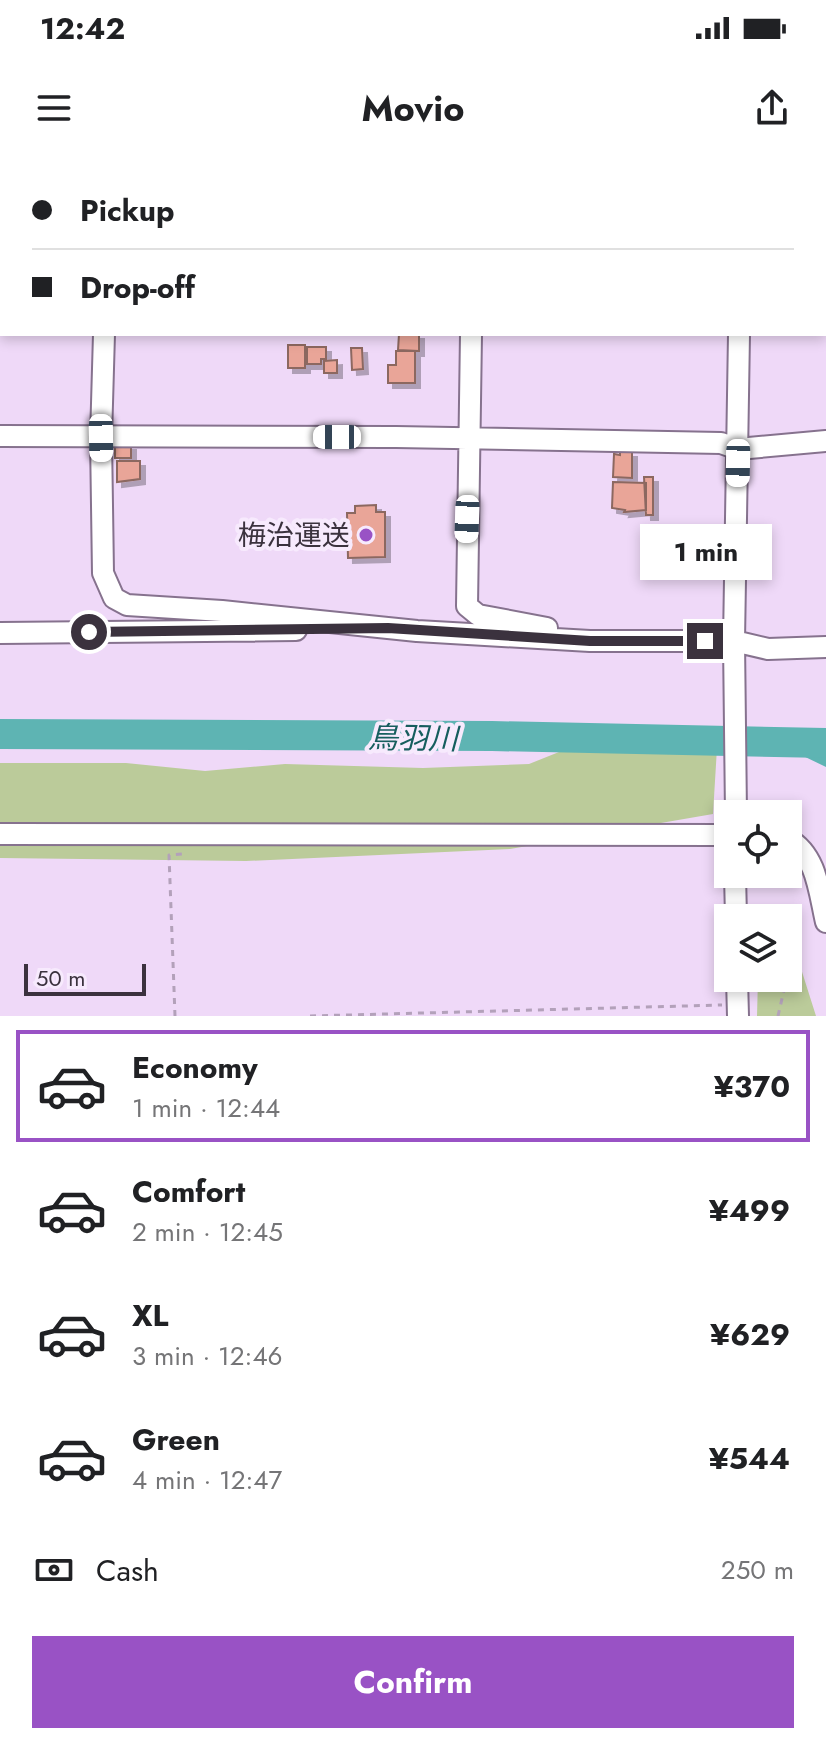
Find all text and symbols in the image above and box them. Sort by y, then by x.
text: 12:42 [40,7,125,50]
text: Movio [362,82,464,134]
icon: menu [32,86,76,130]
icon: share [750,86,794,130]
text: Pickup [80,189,175,232]
text: Drop-off [80,266,195,309]
car [89,414,113,462]
car [313,425,361,449]
car [726,439,750,487]
car [454,495,480,543]
place label: 梅治運送 [238,515,350,556]
callout: 1 min [639,525,771,581]
marker: 梅治運送 [357,526,375,544]
text: 1 min [674,533,738,571]
route start [71,614,107,650]
route end [687,623,723,659]
water label: 鳥羽川 [368,716,461,760]
map controls [714,800,802,992]
button: locate [714,800,802,888]
button: layers [714,904,802,992]
scale bar [24,960,146,996]
text: 50 m [36,962,85,994]
text: Economy [132,1046,258,1089]
icon: car [36,1050,108,1122]
text: ¥370 [714,1065,790,1108]
text: 1 min · 12:44 [132,1089,280,1127]
text: Comfort [132,1170,245,1213]
icon: car [36,1174,108,1246]
text: ¥499 [709,1189,790,1232]
text: 2 min · 12:45 [132,1213,283,1251]
text: XL [132,1294,168,1337]
icon: car [36,1298,108,1370]
text: ¥629 [710,1313,790,1356]
text: 3 min · 12:46 [132,1337,283,1375]
text: Green [132,1418,220,1461]
icon: car [36,1422,108,1494]
text: ¥544 [709,1437,790,1480]
text: 4 min · 12:47 [132,1461,282,1499]
icon: cash [32,1548,76,1592]
text: Cash [96,1549,159,1592]
text: 250 m [721,1551,794,1589]
button: Confirm [32,1636,794,1728]

